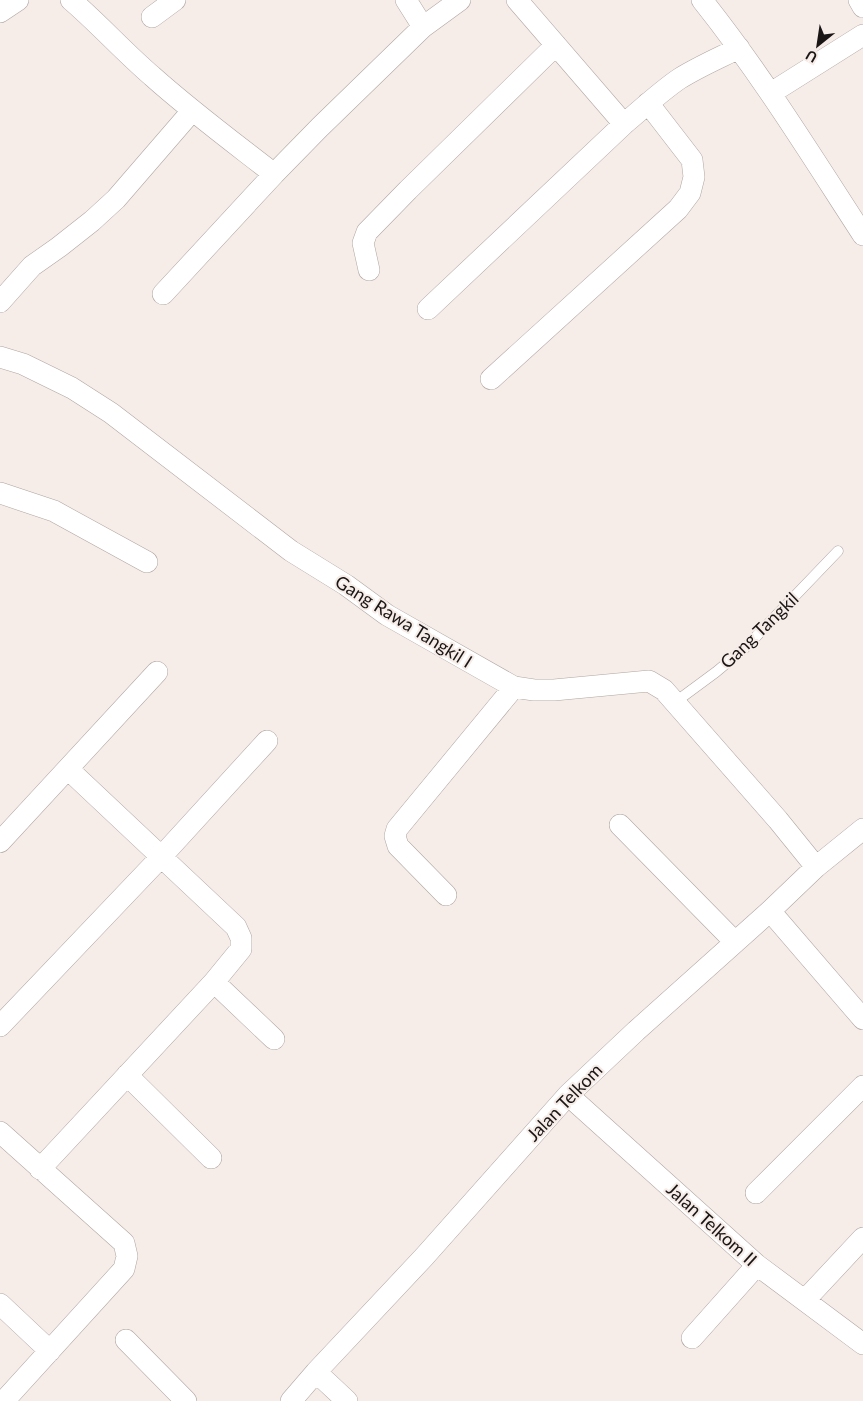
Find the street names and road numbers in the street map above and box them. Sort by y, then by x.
street label: Gang Rawa Tangkil I [331,570,477,672]
street label: Gang Tangkil [715,587,803,673]
street label: Jalan Telkom [522,1059,606,1145]
street label: Jalan Telkom II [662,1178,762,1270]

